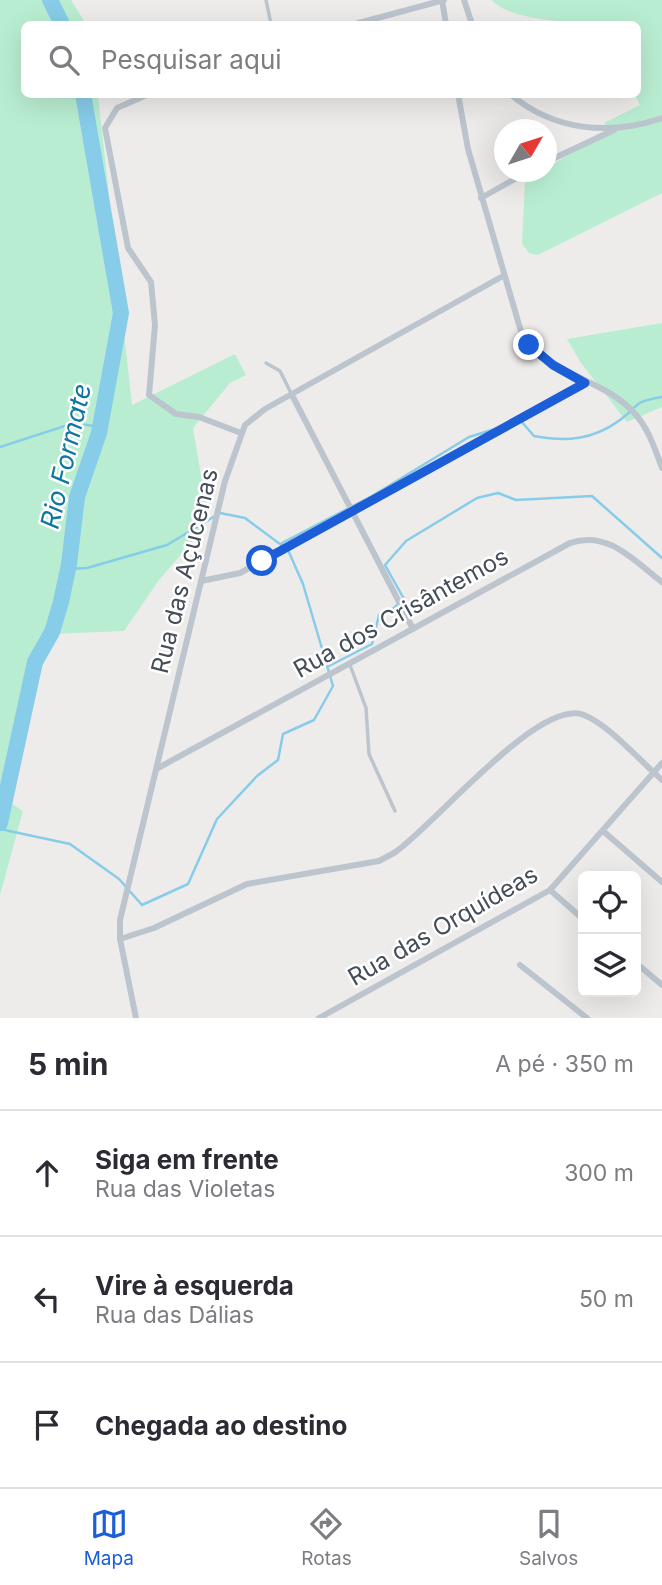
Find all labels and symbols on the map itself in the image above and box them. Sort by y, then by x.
north arrow [494,119,557,182]
route end [513,329,544,360]
water label: Rio Formate [34,380,97,532]
street label: Rua das Açucenas [145,466,224,676]
street label: Rua dos Crisântemos [288,541,513,684]
route start [246,545,277,576]
street label: Rua das Orquídeas [343,859,543,992]

